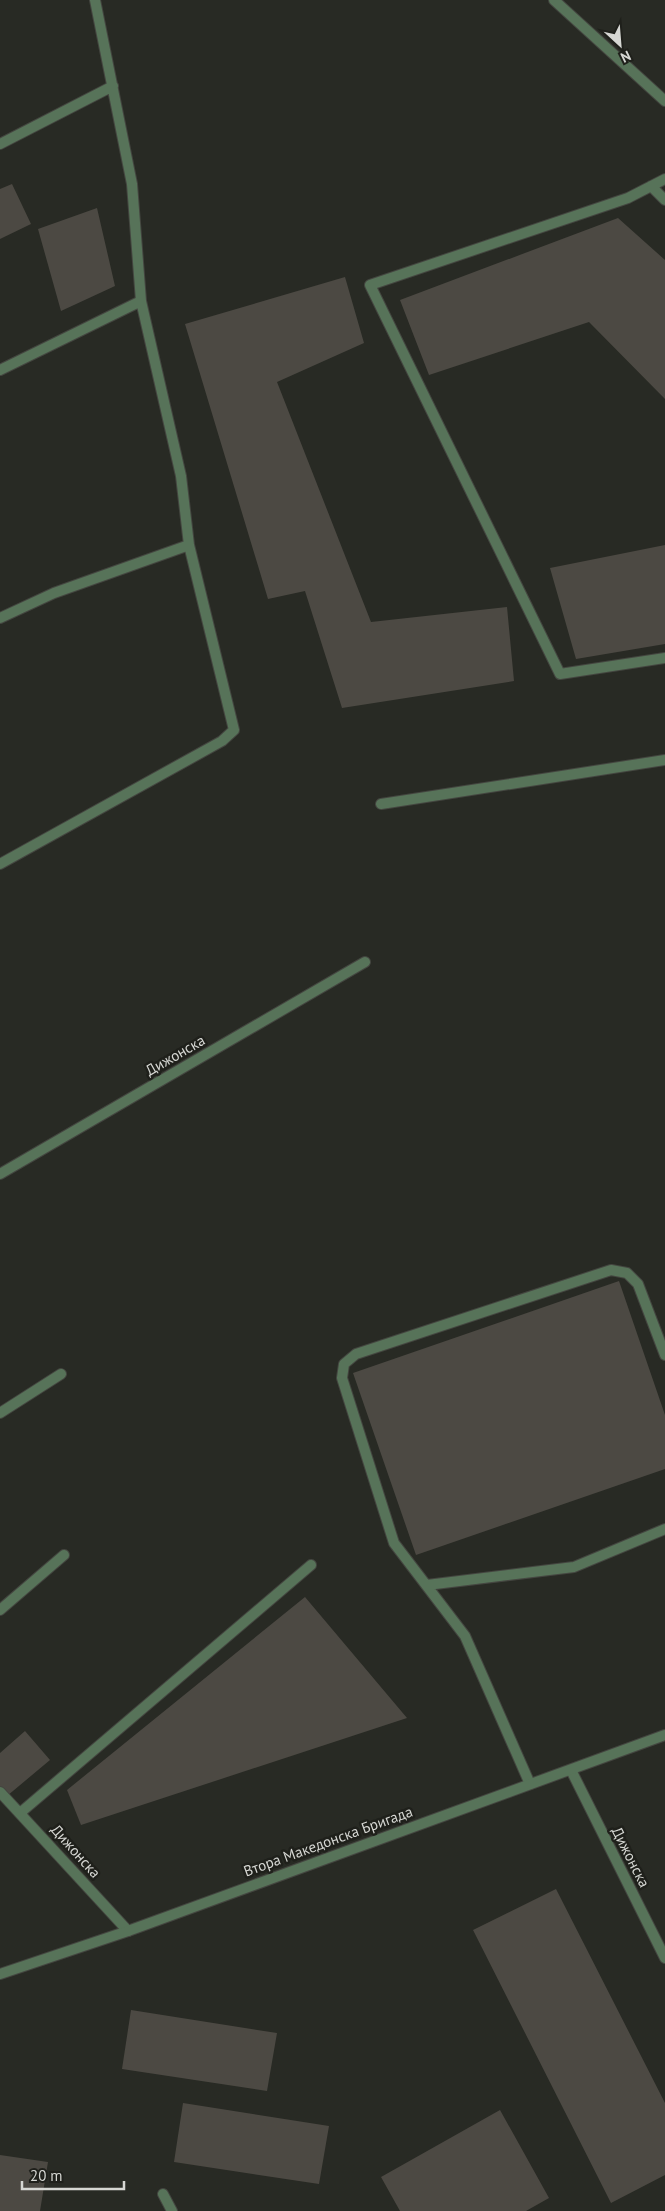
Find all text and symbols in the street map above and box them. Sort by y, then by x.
north arrow [595,20,645,70]
text: N [618,47,634,67]
street label: Дижонска [142,1030,208,1080]
street label: Втора Македонска Бригада [241,1802,415,1880]
street label: Дижонска [47,1820,105,1882]
street label: Дижонска [608,1823,654,1891]
scale bar [22,2158,125,2190]
text: 20 m [30,2166,63,2185]

